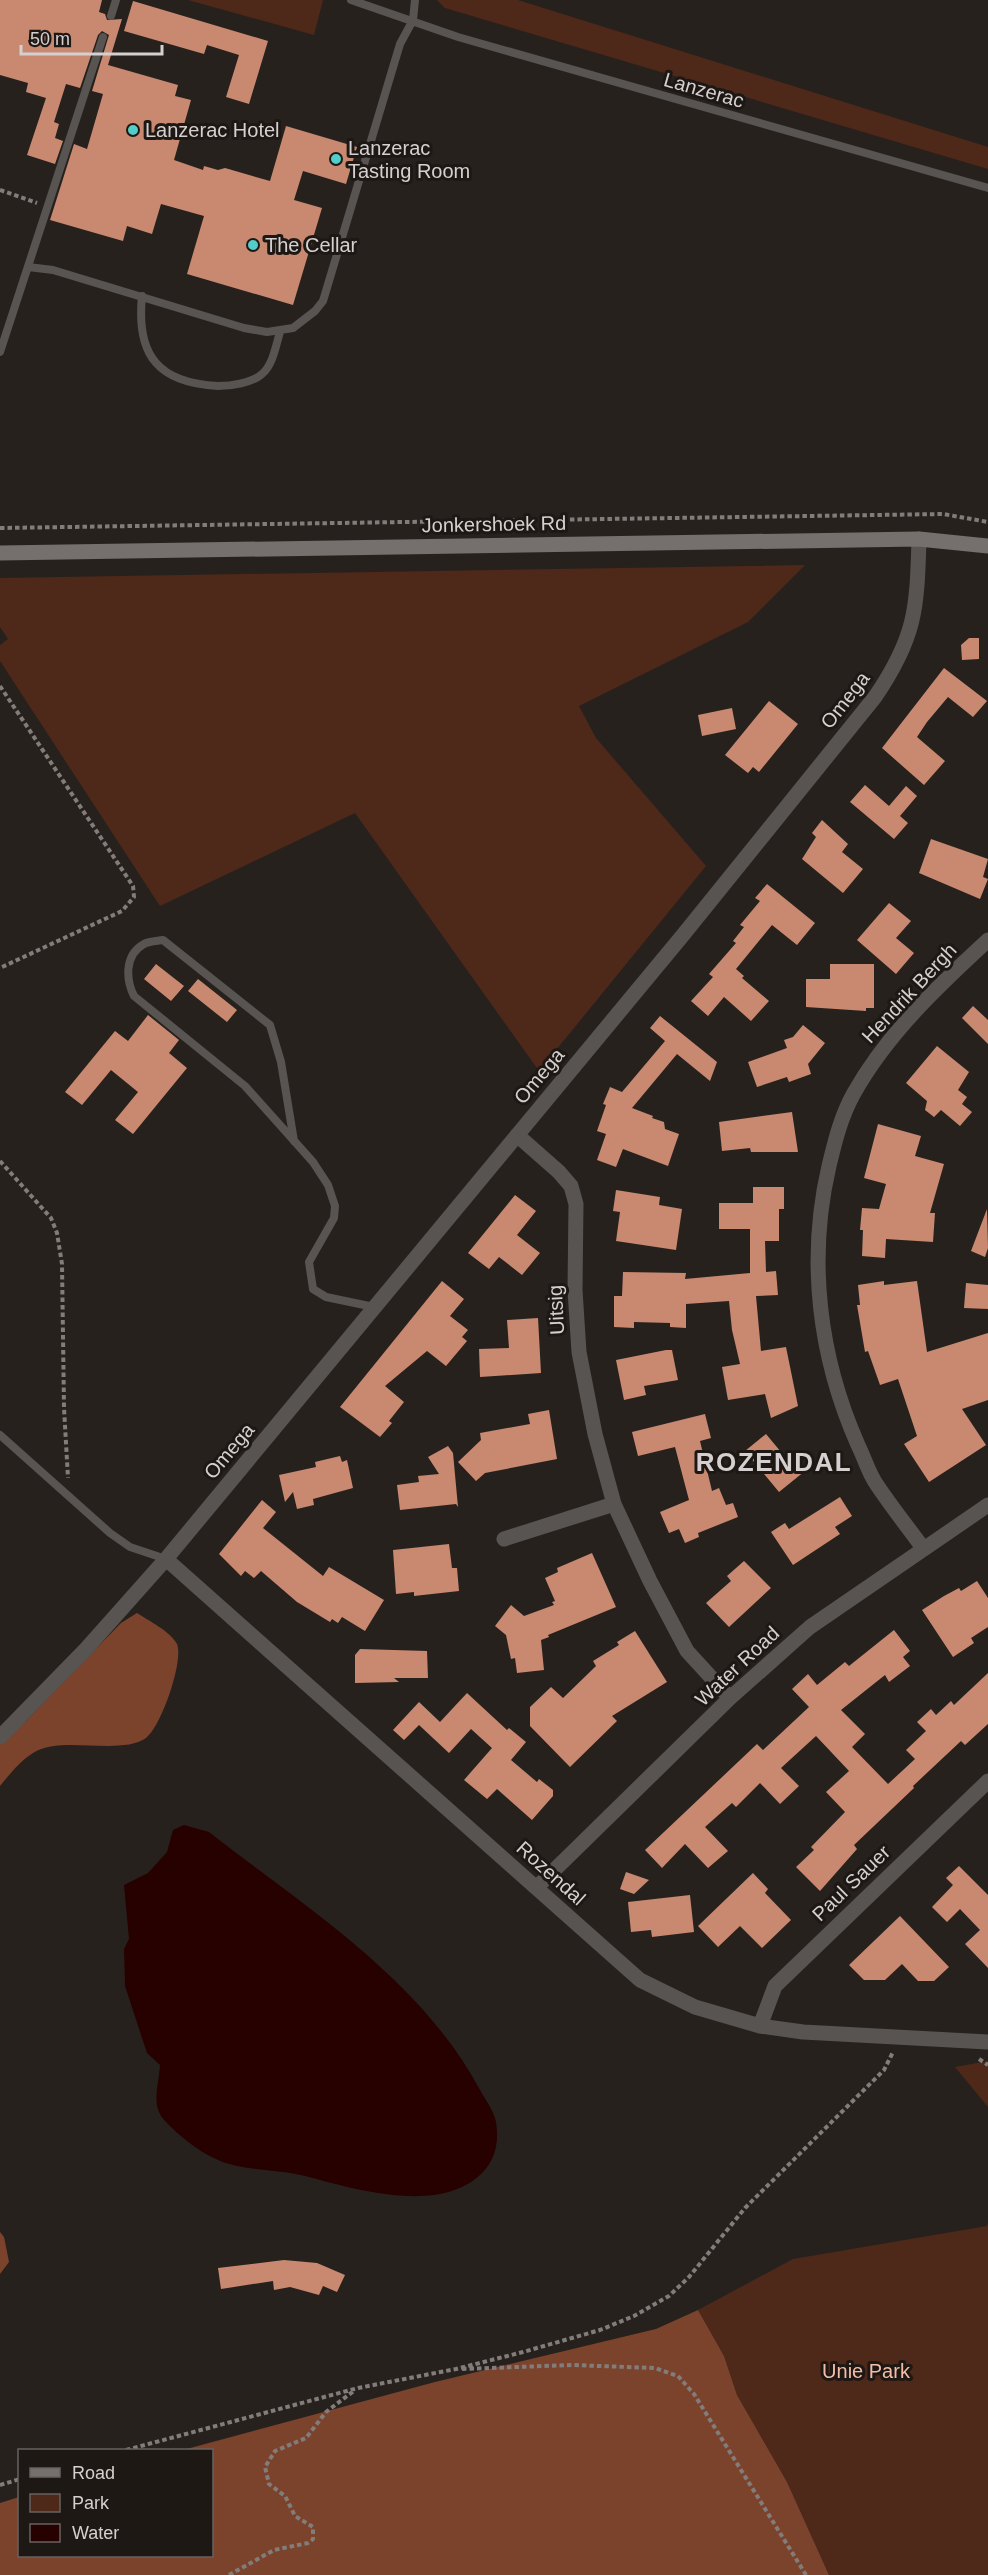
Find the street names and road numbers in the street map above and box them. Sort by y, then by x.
street label: Lanzerac [661,68,747,112]
street label: Jonkershoek Rd [422,512,566,536]
street label: Omega [816,667,874,733]
street label: Hendrik Bergh [857,939,961,1047]
street label: Omega [509,1043,569,1108]
street label: Uitsig [544,1284,568,1336]
street label: Omega [199,1418,259,1483]
street label: Water Road [691,1622,783,1710]
street label: Rozendal [512,1837,590,1909]
street label: Paul Sauer [808,1840,894,1925]

